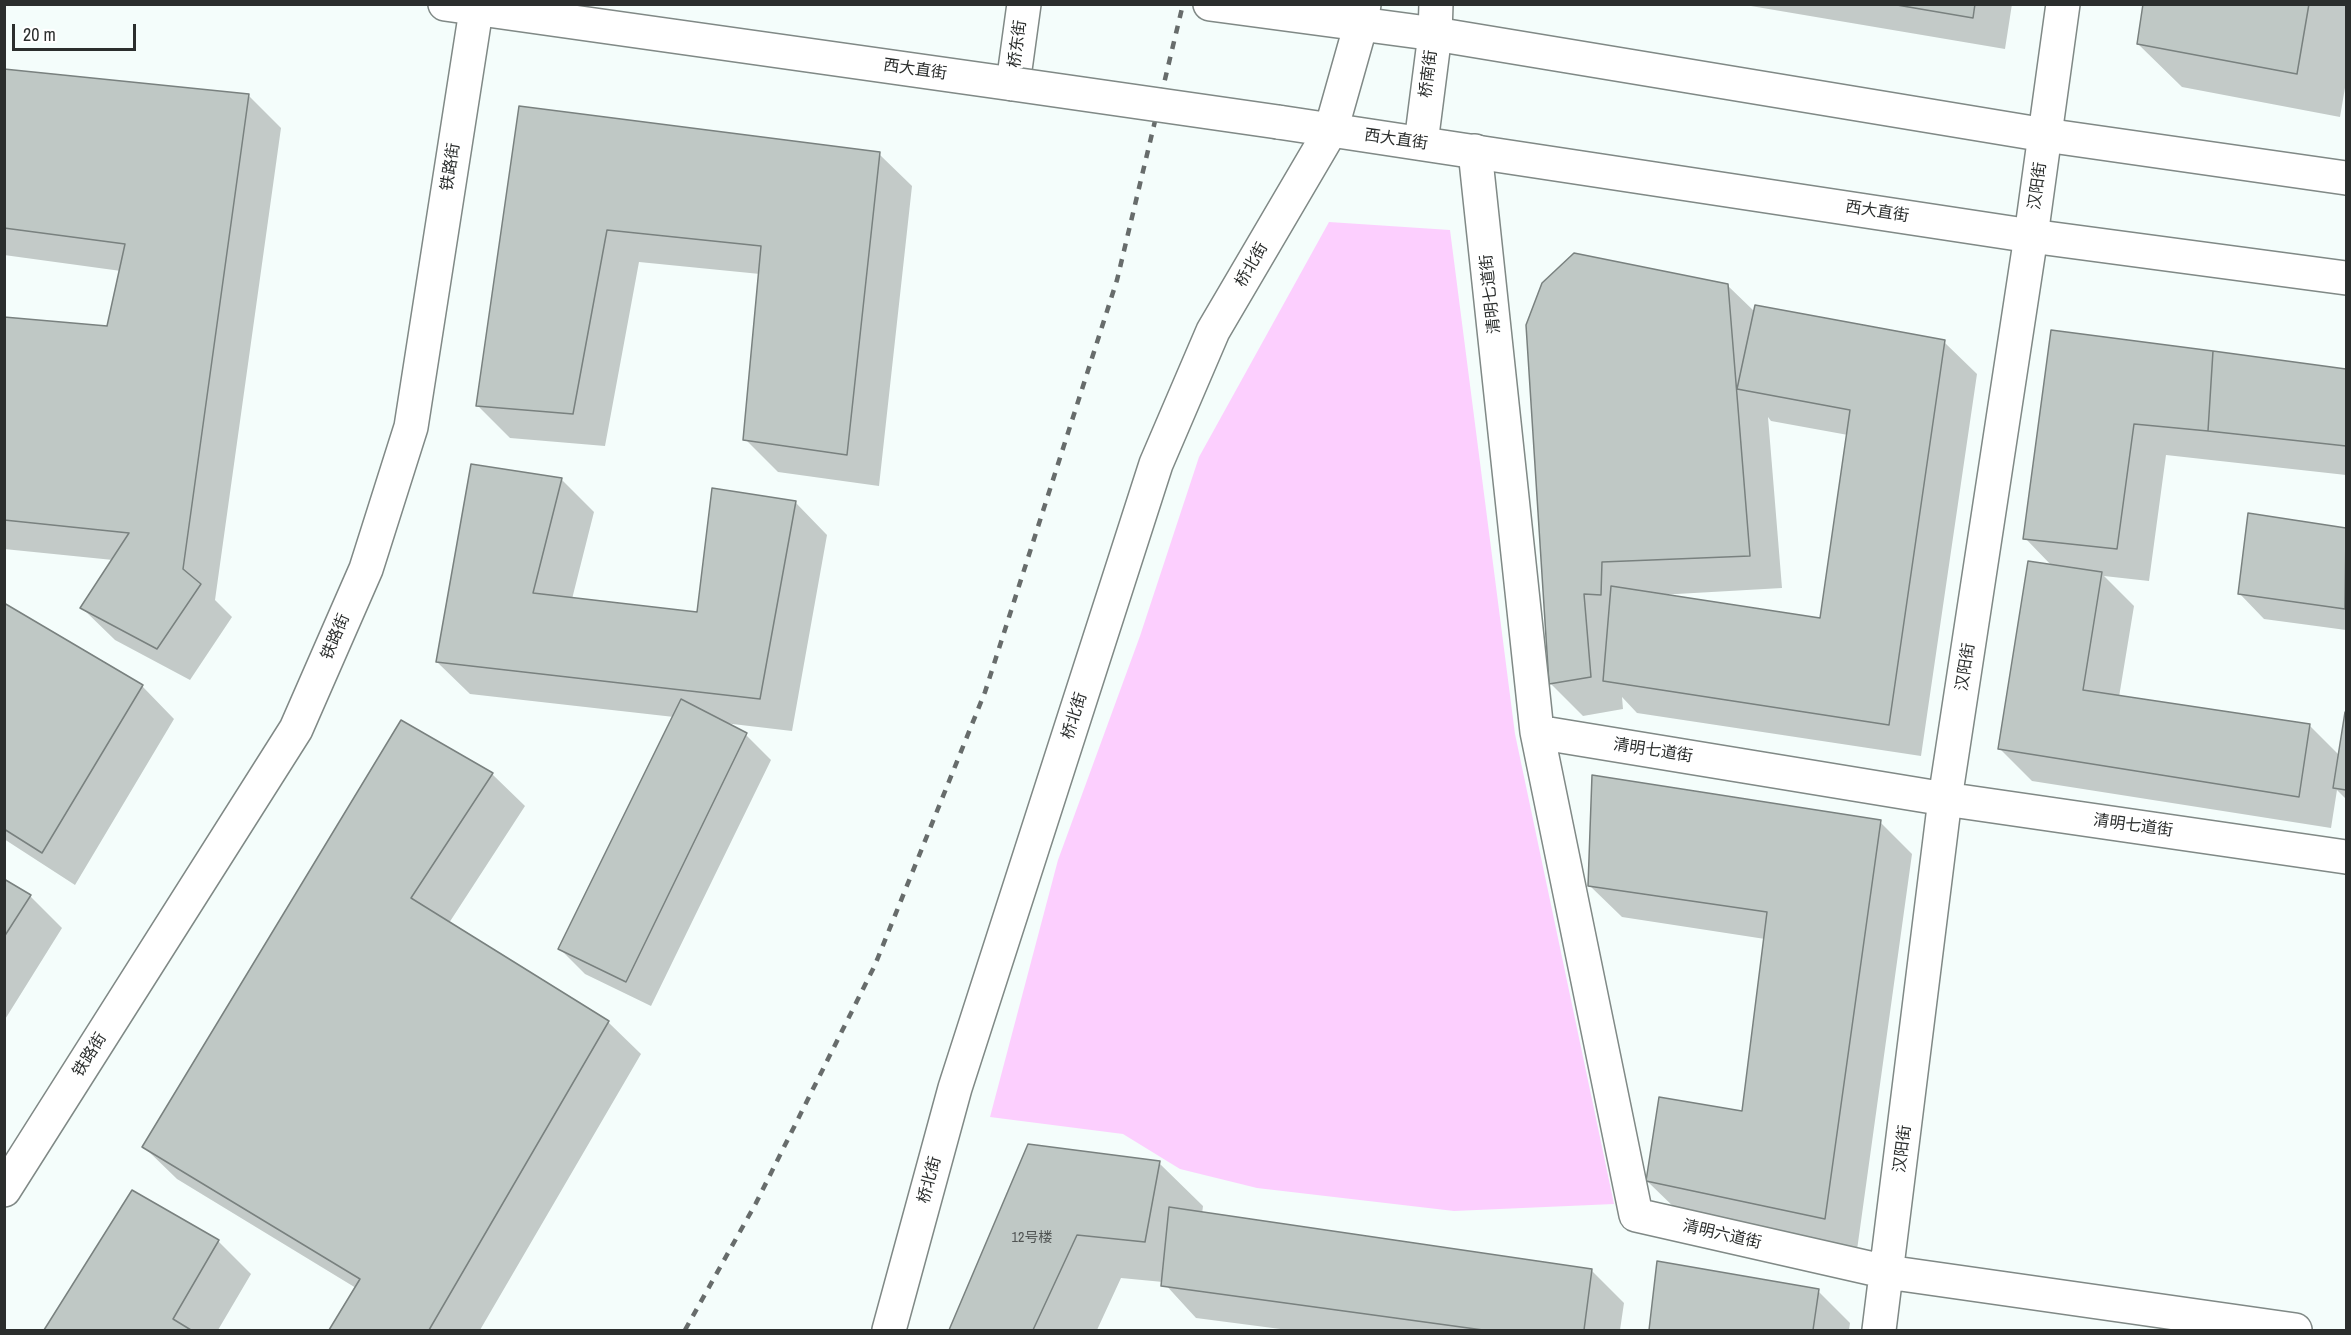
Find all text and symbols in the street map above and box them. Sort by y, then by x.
scale bar [15,12,140,50]
street label: 桥东街 [1005,19,1031,69]
text: 20 m [23,22,56,47]
street label: 桥南街 [1417,49,1441,99]
street label: 西大直街 [882,56,948,84]
street label: 西大直街 [1363,126,1429,154]
street label: 铁路街 [438,142,464,192]
street label: 汉阳街 [2025,161,2051,211]
street label: 西大直街 [1844,198,1910,226]
street label: 桥北街 [1232,239,1272,291]
street label: 清明七道街 [1477,253,1505,335]
street label: 铁路街 [318,611,354,663]
street label: 汉阳街 [1953,642,1979,692]
street label: 桥北街 [1058,690,1092,742]
street label: 清明七道街 [1612,735,1694,767]
street label: 清明七道街 [2092,811,2174,841]
street label: 铁路街 [69,1030,111,1080]
street label: 汉阳街 [1891,1124,1915,1174]
street label: 桥北街 [915,1154,945,1206]
street label: 清明六道街 [1681,1217,1763,1253]
house number: 12号楼 [1012,1230,1052,1246]

